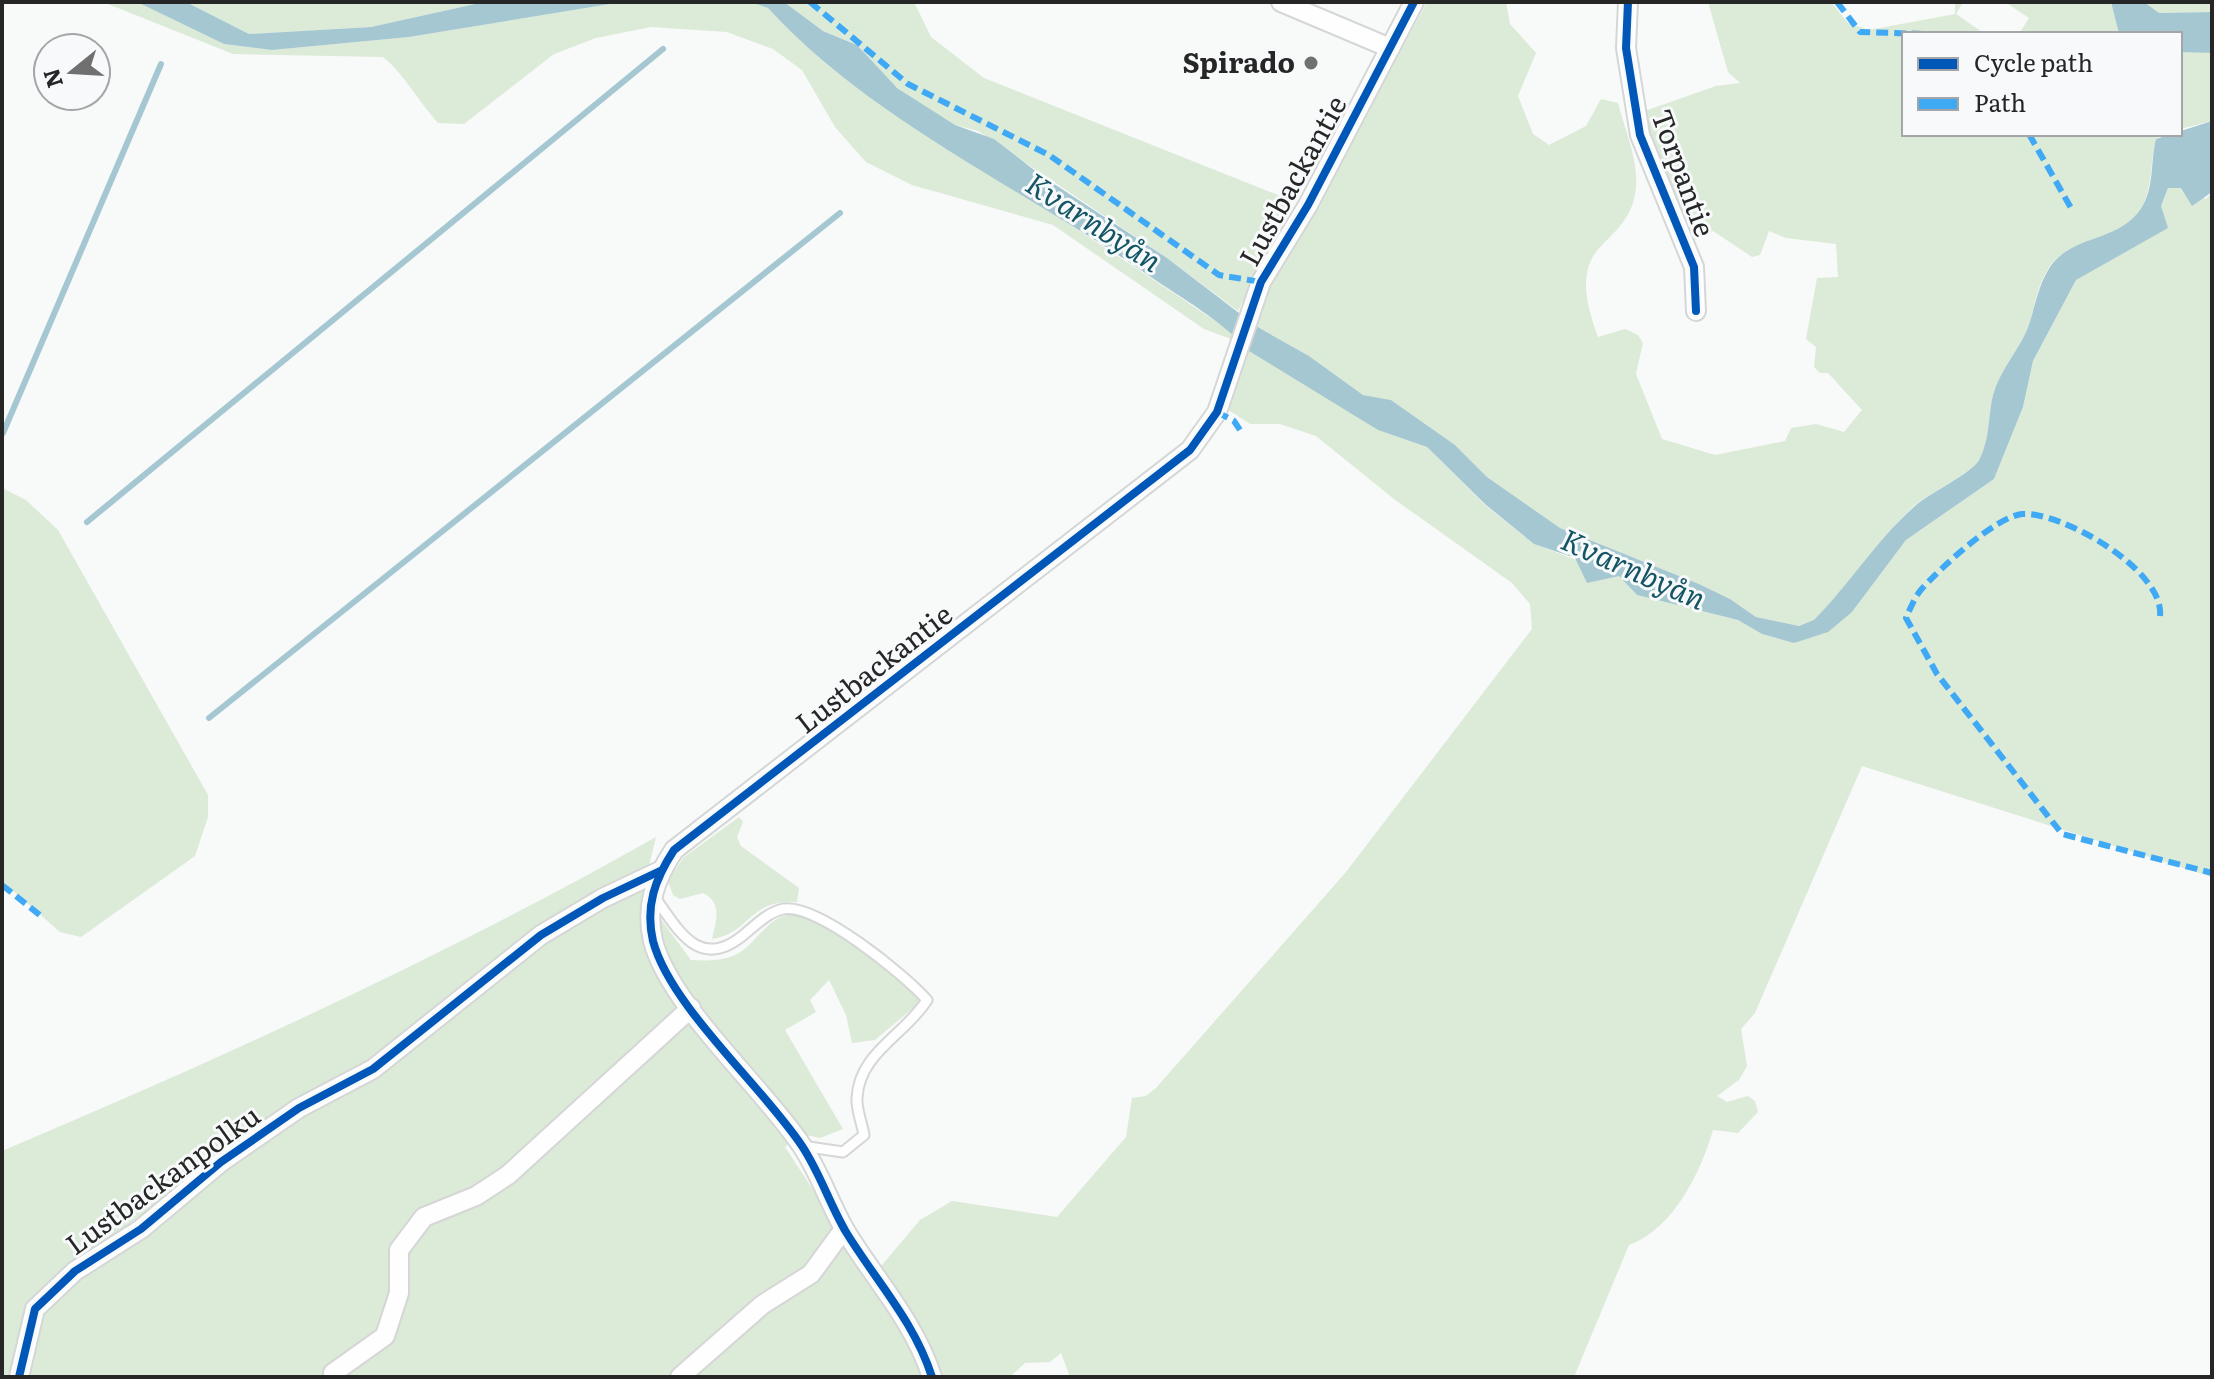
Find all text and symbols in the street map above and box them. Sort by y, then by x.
north arrow [32,32,112,112]
legend [1902,32,2182,136]
place label: Spirado [1182,40,1295,82]
text: Cycle path [1974,44,2093,79]
marker: Spirado [1302,54,1320,72]
text: N [33,65,70,93]
text: Path [1974,84,2026,119]
street label: Lustbackantie [1227,87,1355,273]
street label: Torpantie [1642,103,1727,242]
water label: Kvarnbyån [1018,160,1171,281]
water label: Kvarnbyån [1555,516,1714,619]
street label: Lustbackantie [785,593,960,742]
street label: Lustbackanpolku [56,1093,268,1263]

